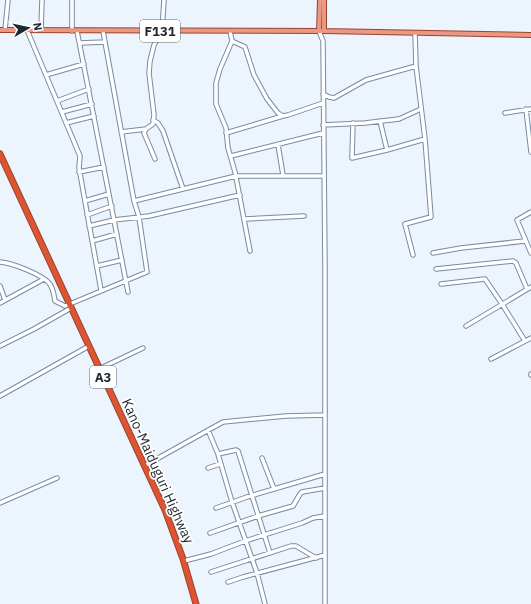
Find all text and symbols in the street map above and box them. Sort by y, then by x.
north arrow [8,8,48,48]
road number: F131 [140,20,180,42]
text: N [30,21,45,31]
road number: A3 [90,366,116,388]
street label: Kano-Maiduguri Highway [118,396,198,546]

